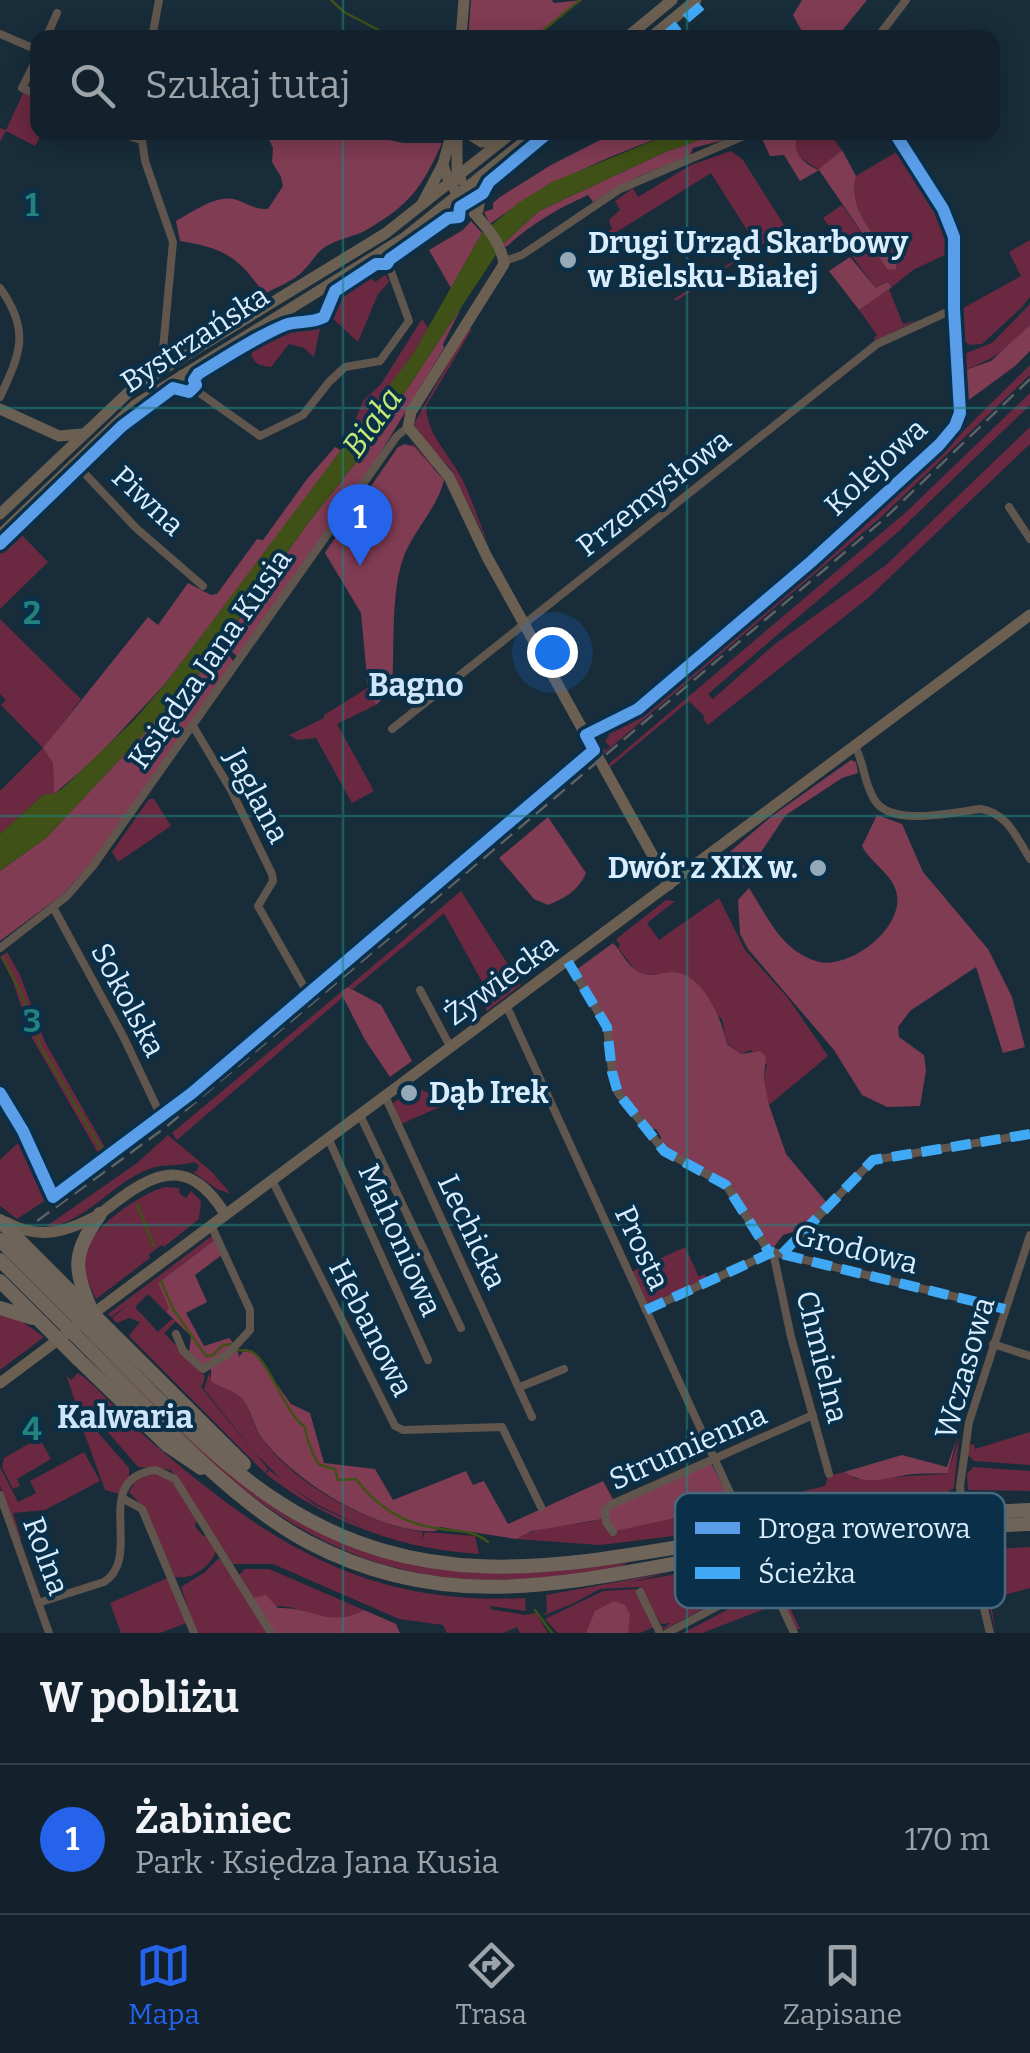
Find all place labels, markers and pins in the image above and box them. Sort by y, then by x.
place label: Drugi Urząd Skarbowy w Bielsku-Białej [587,225,909,295]
marker: Drugi Urząd Skarbowy w Bielsku-Białej [557,249,579,271]
pin: 1 [328,484,392,566]
place label: Dwór z XIX w. [608,850,798,886]
marker: Dwór z XIX w. [807,857,829,879]
place label: Dąb Irek [429,1075,549,1111]
marker: Dąb Irek [398,1082,420,1104]

